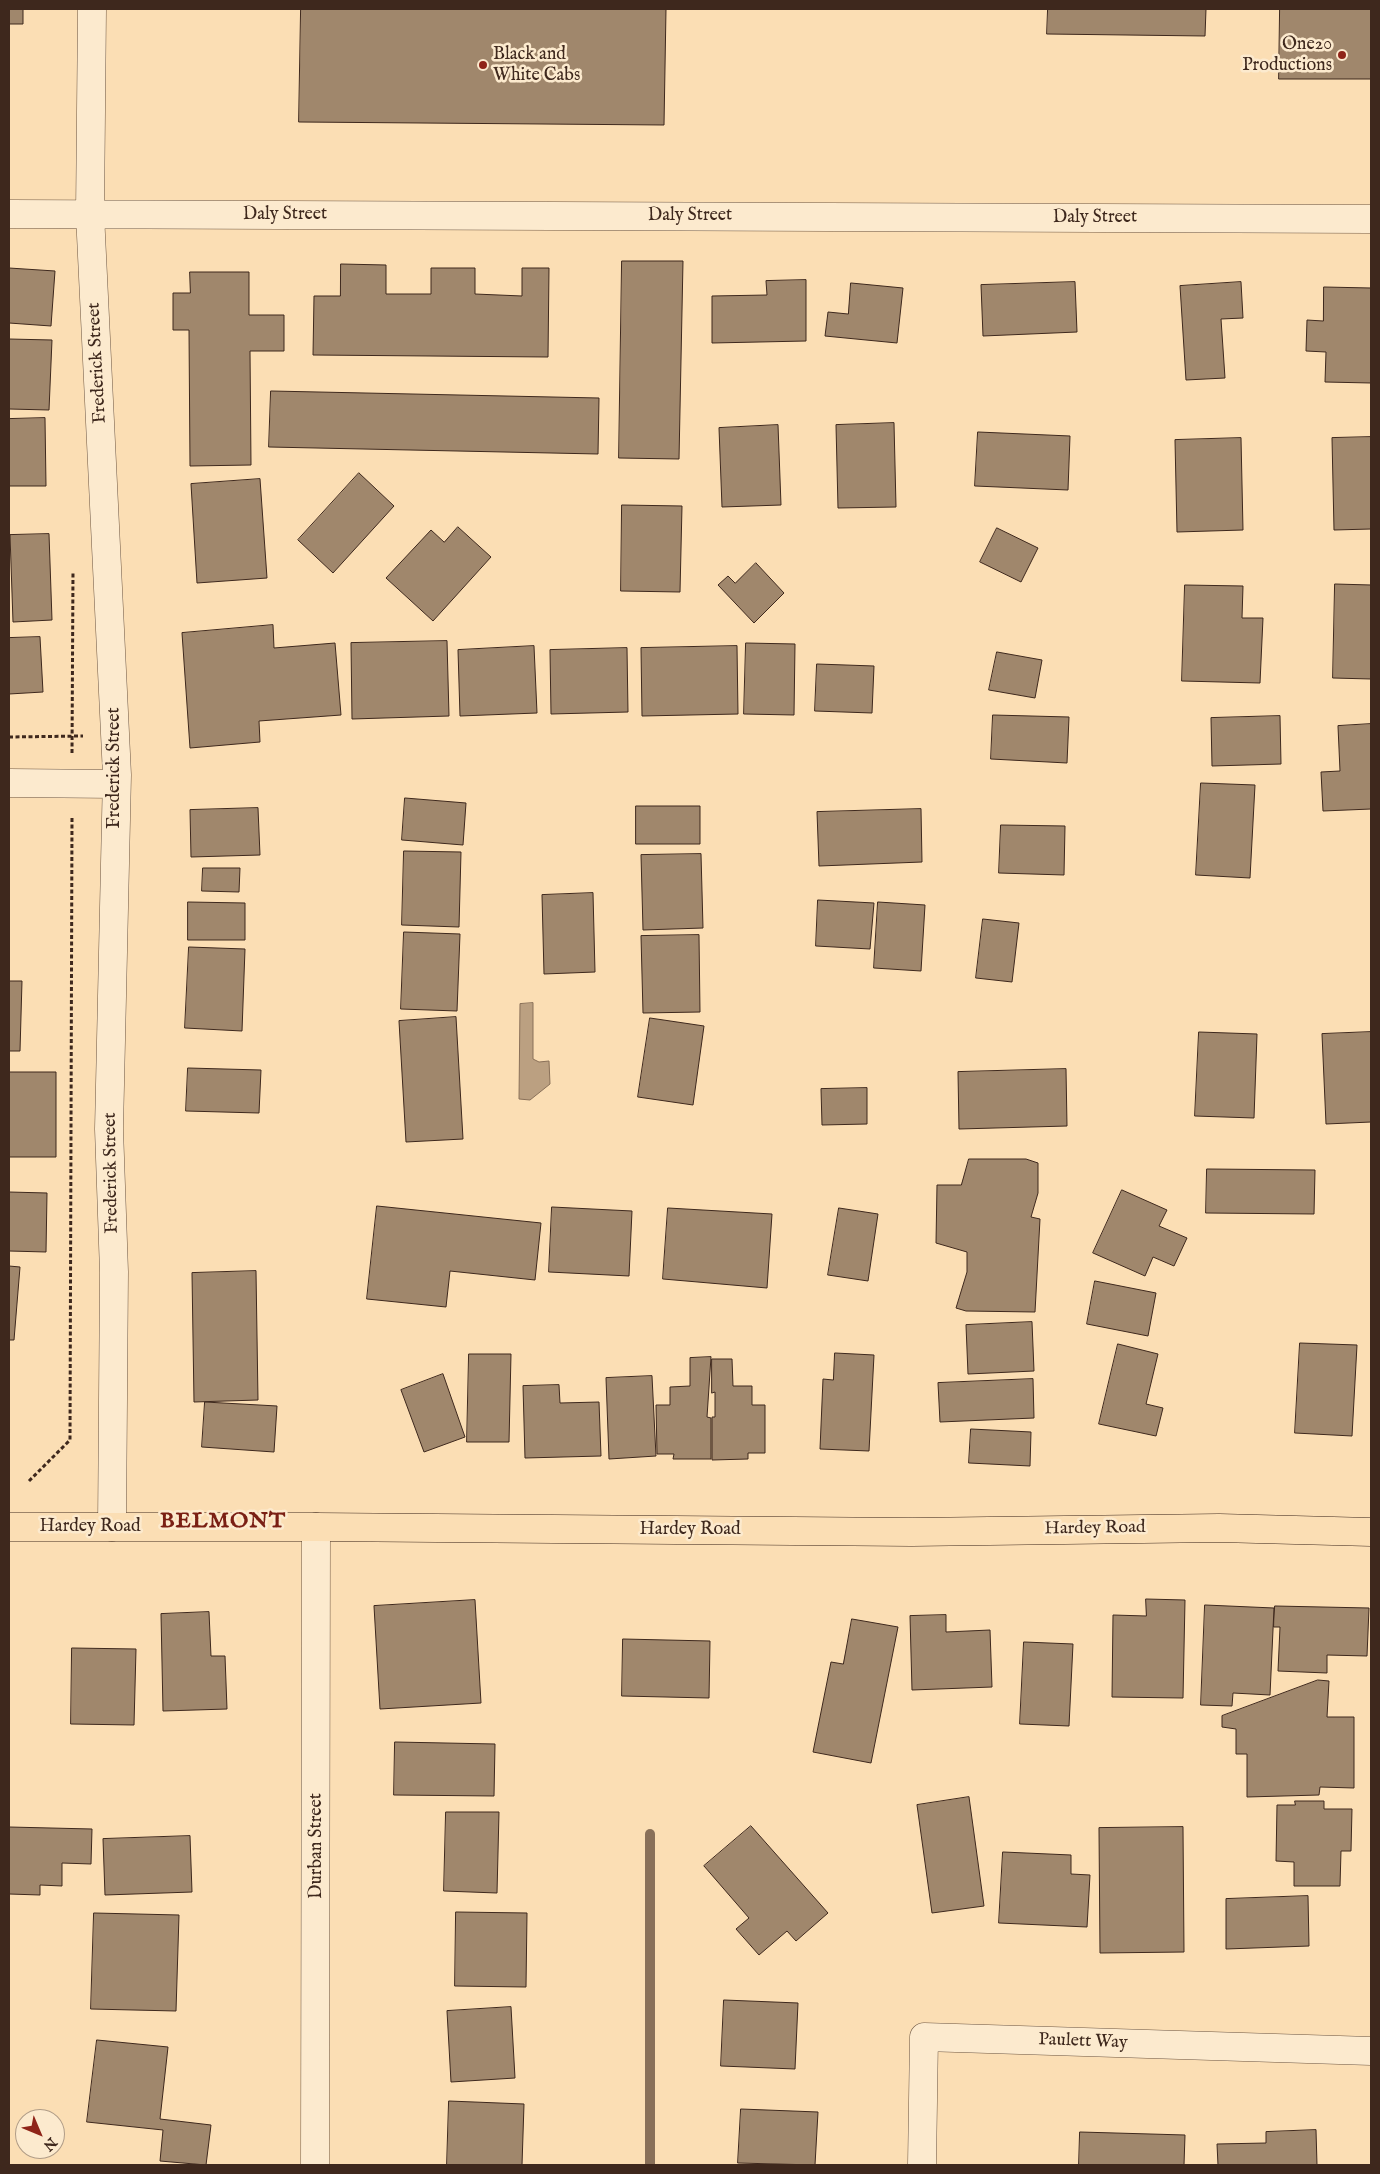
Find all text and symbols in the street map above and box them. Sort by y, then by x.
place label: One20 Productions [1242,34,1332,76]
place label: Black and White Cabs [493,44,580,86]
marker: One20 Productions [1336,49,1348,61]
marker: Black and White Cabs [477,59,489,71]
street label: Daly Street [243,204,327,226]
street label: Daly Street [648,205,732,227]
street label: Daly Street [1053,207,1137,229]
street label: Frederick Street [84,302,112,424]
street label: Frederick Street [104,707,126,829]
street label: Frederick Street [100,1112,124,1234]
district label: BELMONT [159,1509,287,1535]
street label: Hardey Road [39,1516,141,1538]
street label: Hardey Road [1044,1517,1146,1541]
street label: Hardey Road [639,1519,741,1541]
street label: Durban Street [306,1793,328,1899]
street label: Paulett Way [1038,2030,1128,2054]
north arrow [15,2109,65,2159]
text: N [39,2133,61,2155]

